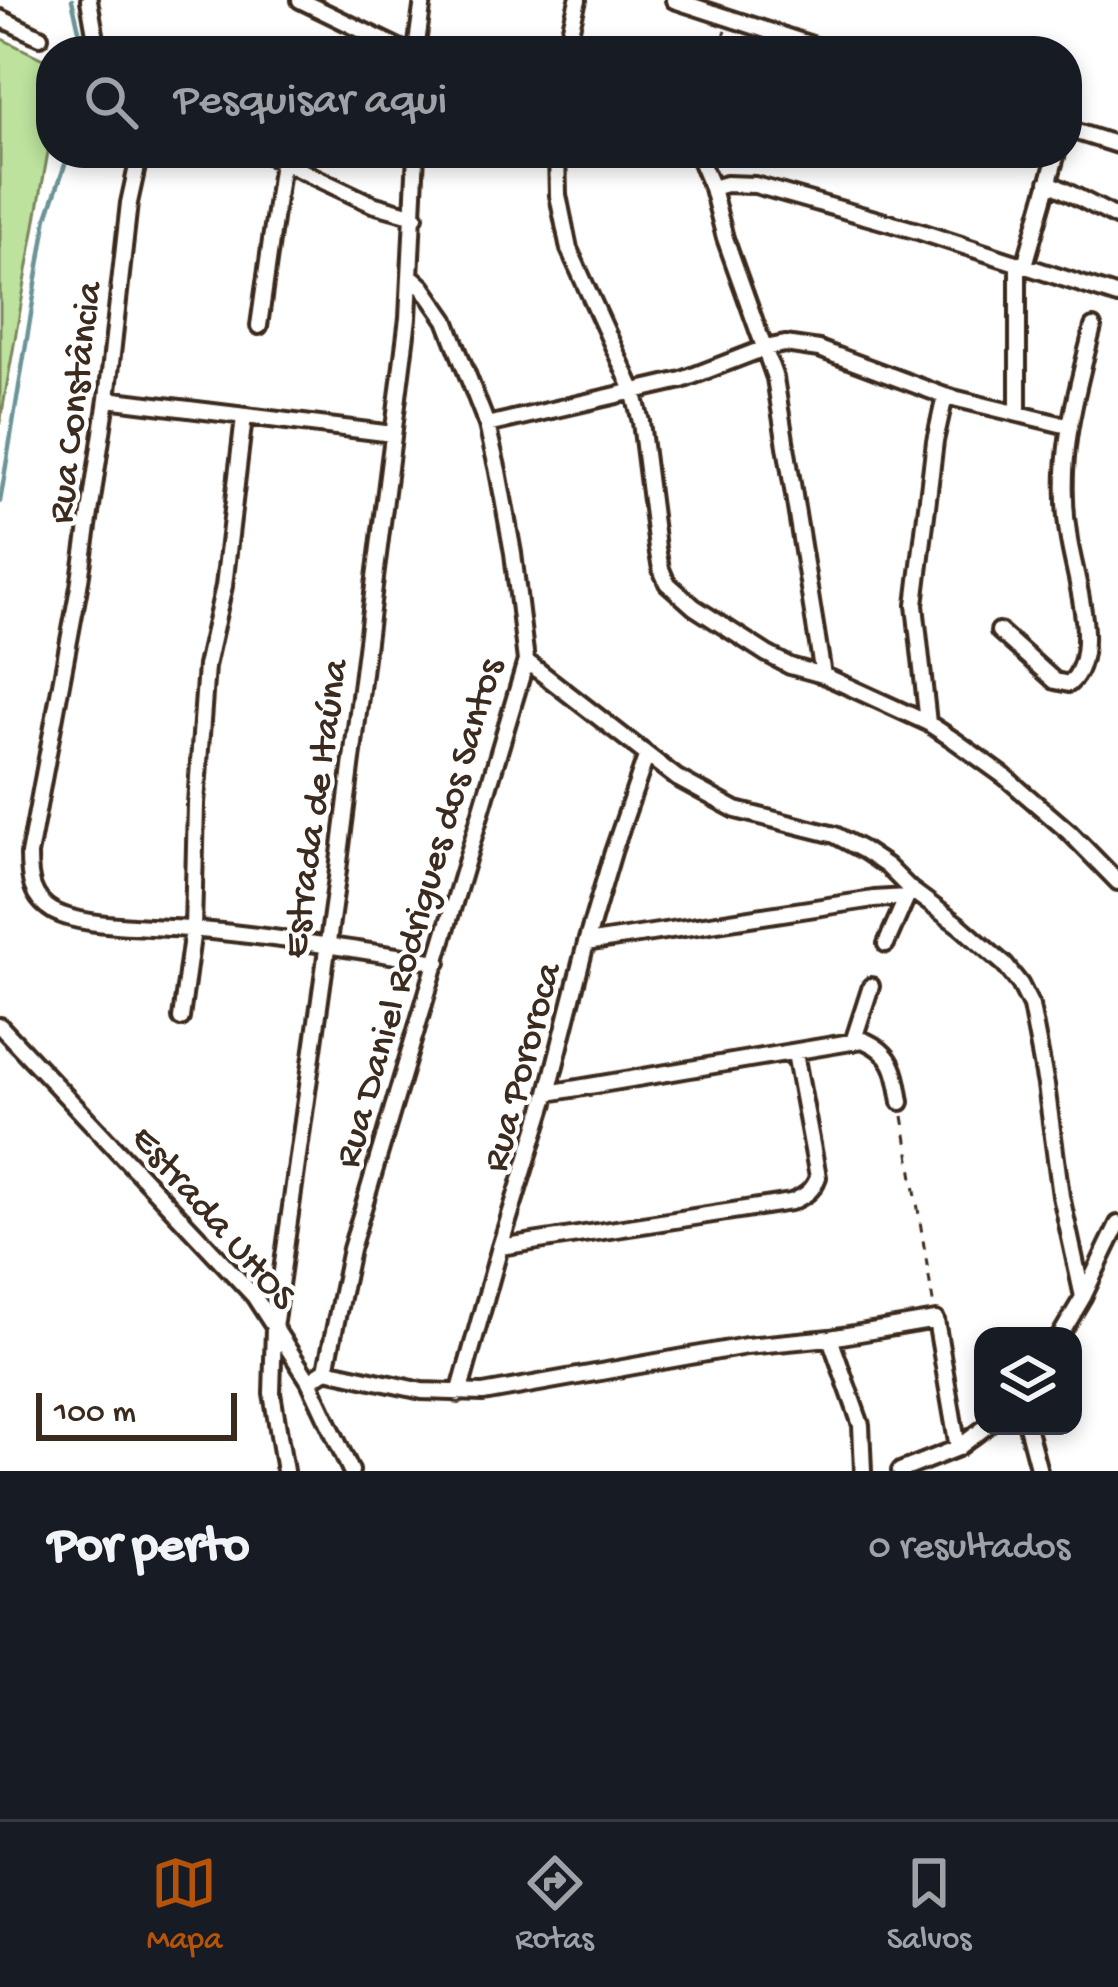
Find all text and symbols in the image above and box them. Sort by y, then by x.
search box [36,36,1082,168]
icon: search [78,69,144,135]
text: Pesquisar aqui [174,76,447,129]
street label: Rua Constância [40,278,116,526]
street label: Rua Daniel Rodrigues dos Santos [327,653,517,1174]
street label: Estrada de Itaúna [274,655,362,961]
street label: Rua Pororoca [475,957,575,1177]
street label: Estrada UHOS [119,1118,305,1322]
map controls [974,1327,1082,1435]
button: layers [974,1327,1082,1435]
scale bar [36,1387,237,1440]
text: 100 m [54,1395,136,1433]
text: Por perto [48,1519,250,1579]
text: 0 resultados [868,1526,1070,1572]
tab: Mapa [147,1850,222,1960]
tab: Rotas [515,1850,594,1960]
tab: Salvos [887,1850,971,1960]

